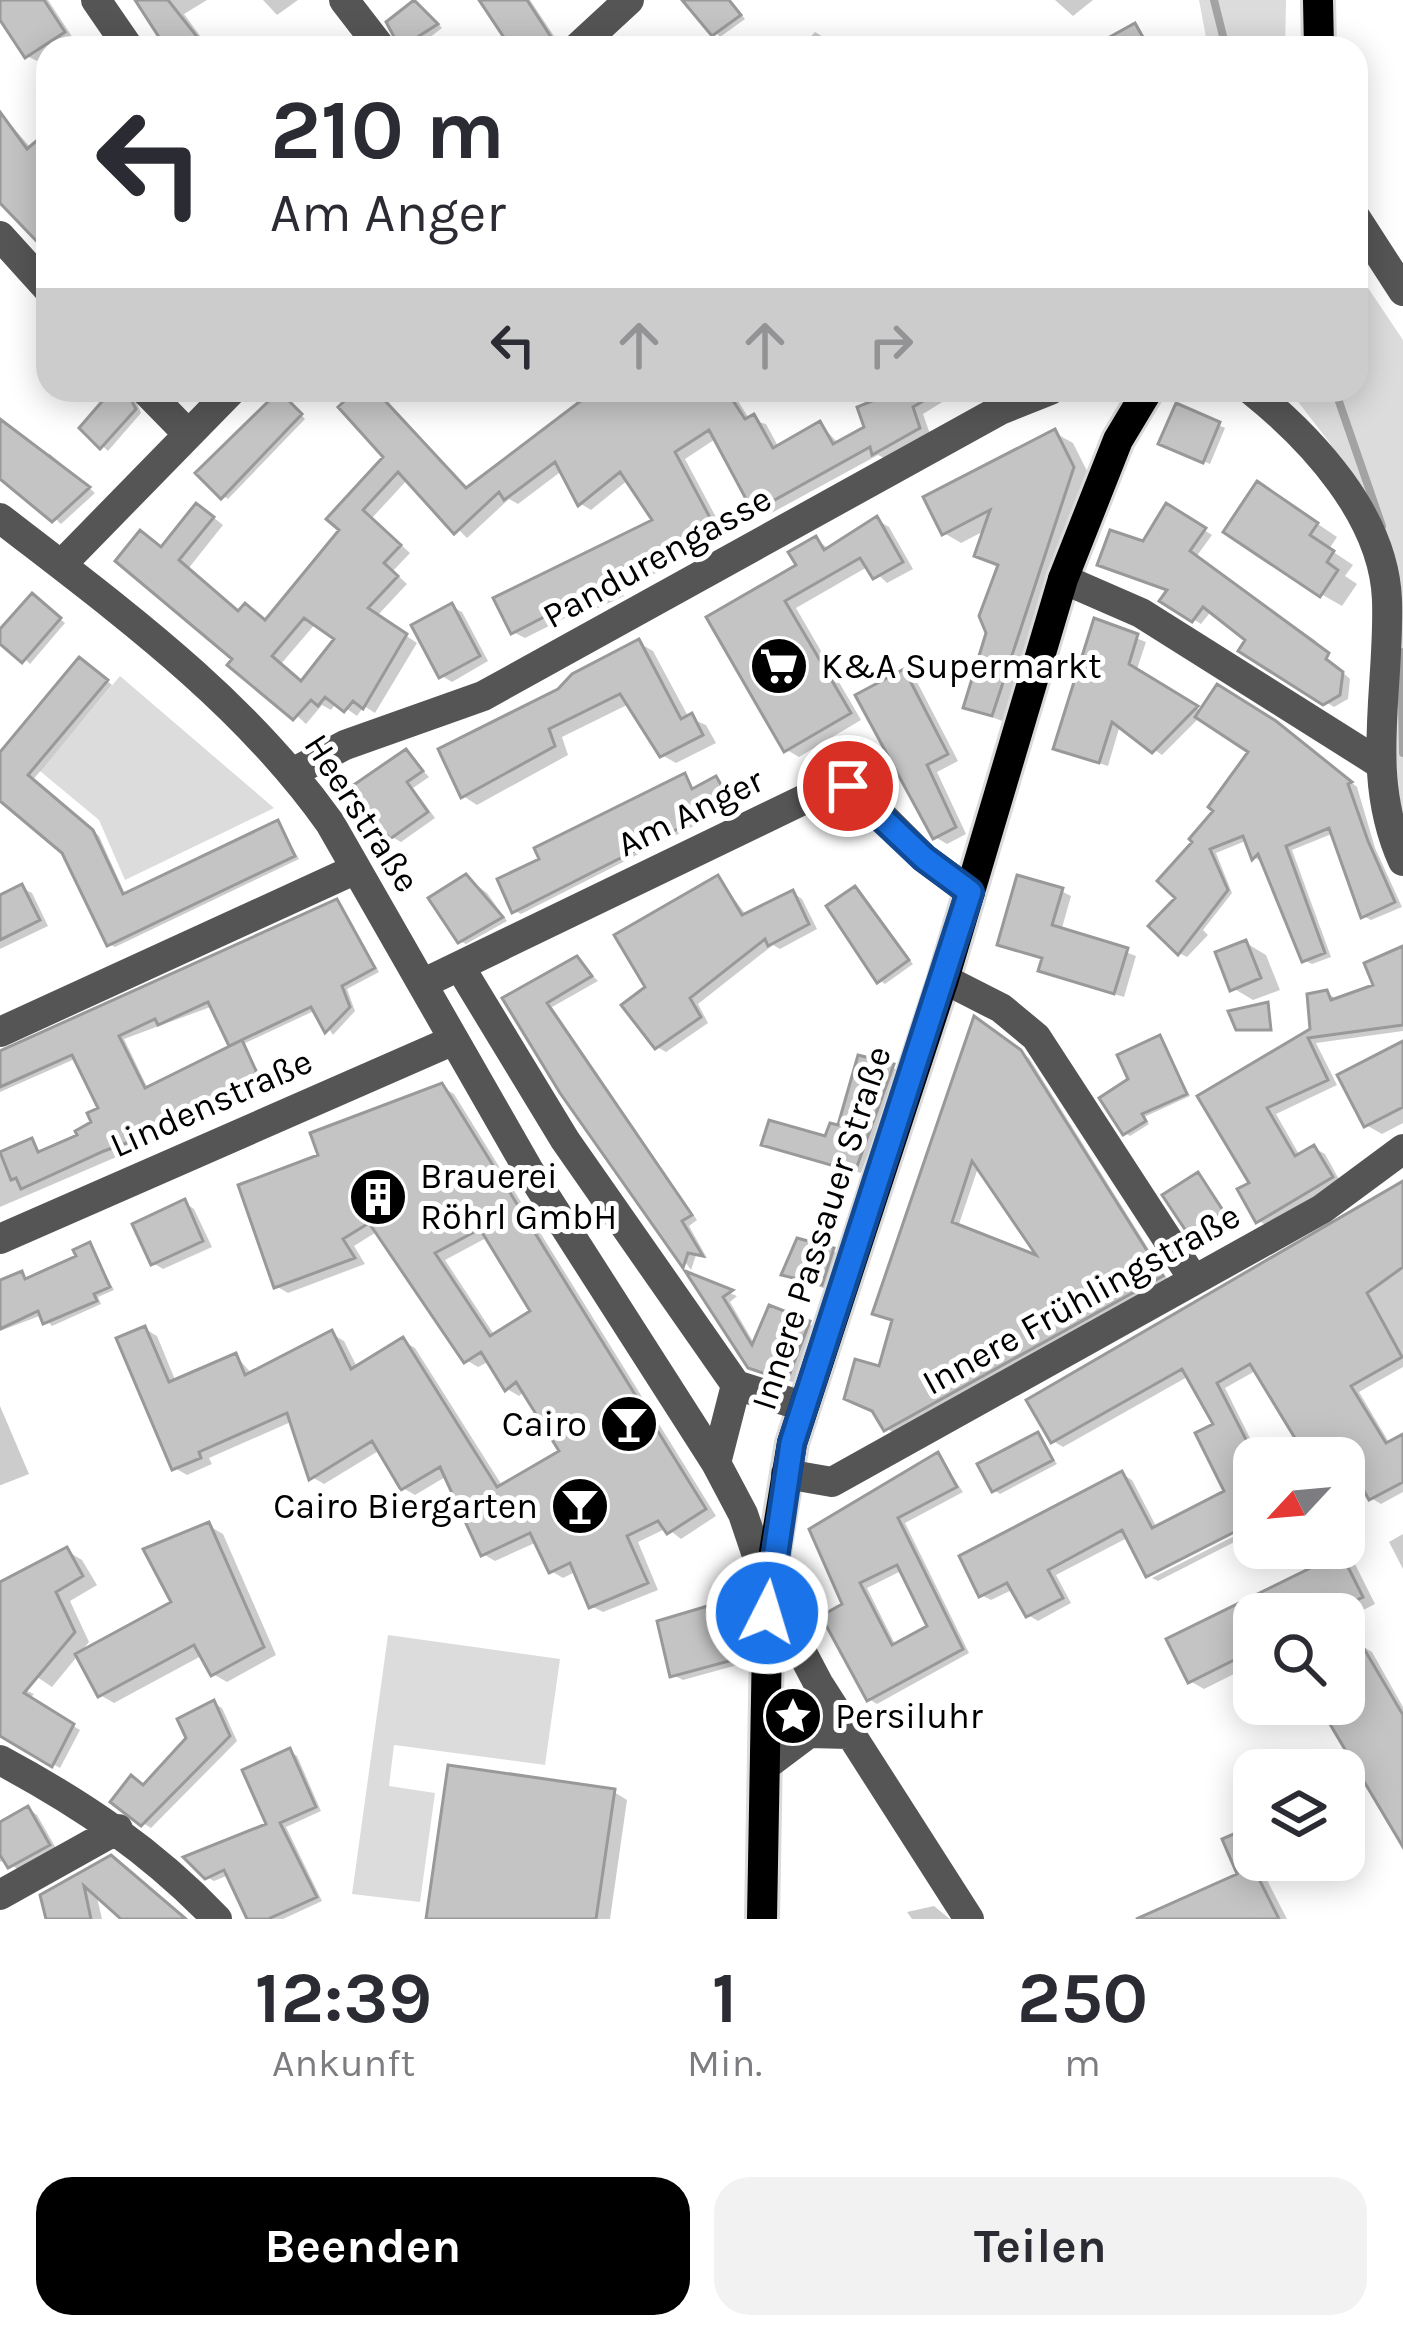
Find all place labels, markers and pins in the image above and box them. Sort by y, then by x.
supermarket icon: K&A Supermarkt [748,635,810,697]
place label: K&A Supermarkt [821,645,1101,687]
pin [797,735,899,837]
place label: Brauerei Röhrl GmbH [420,1155,617,1238]
building icon: Brauerei Röhrl GmbH [347,1166,409,1228]
bar icon: Cairo [598,1393,660,1455]
place label: Cairo [502,1403,587,1445]
bar icon: Cairo Biergarten [549,1475,611,1537]
place label: Cairo Biergarten [273,1485,538,1527]
place icon: Persiluhr [762,1685,824,1747]
place label: Persiluhr [835,1695,984,1737]

